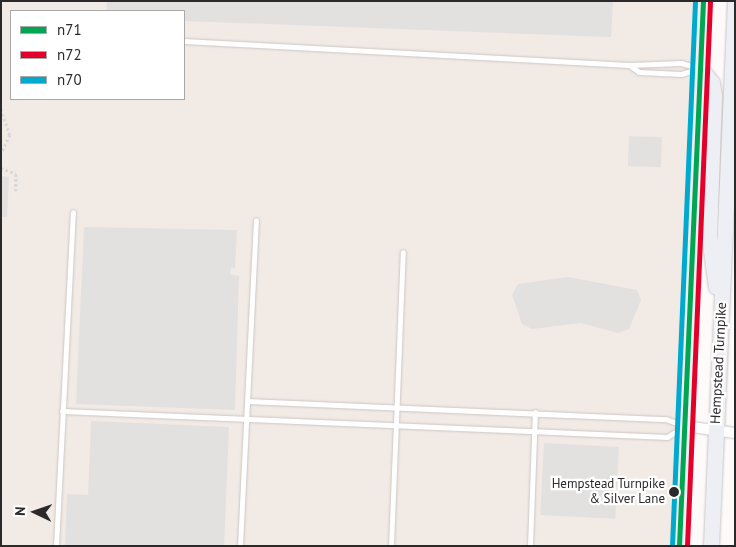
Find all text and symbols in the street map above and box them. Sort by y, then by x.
legend [10,10,185,100]
text: n71 [57,20,82,39]
text: n72 [57,45,82,64]
text: n70 [57,70,82,89]
street label: Hempstead Turnpike [706,301,730,425]
place label: Hempstead Turnpike & Silver Lane [551,477,665,508]
north arrow [10,487,60,537]
marker: Hempstead Turnpike & Silver Lane [669,487,679,497]
text: N [11,506,29,516]

